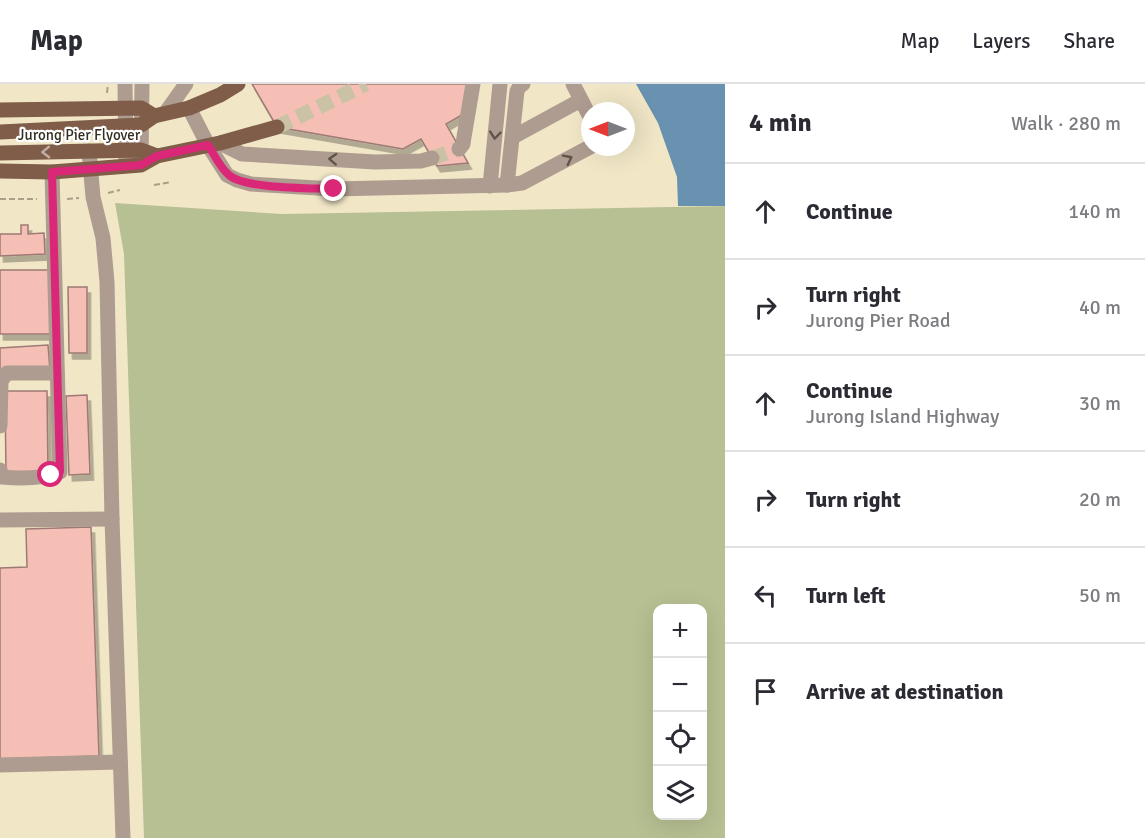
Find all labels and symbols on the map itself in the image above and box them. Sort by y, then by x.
north arrow [581,102,635,156]
street label: Jurong Pier Flyover [18,126,141,144]
one-way arrow [489,130,502,139]
one-way arrow [41,146,50,158]
one-way arrow [328,153,337,166]
one-way arrow [562,154,573,166]
route end [320,175,346,201]
route start [37,461,63,487]

